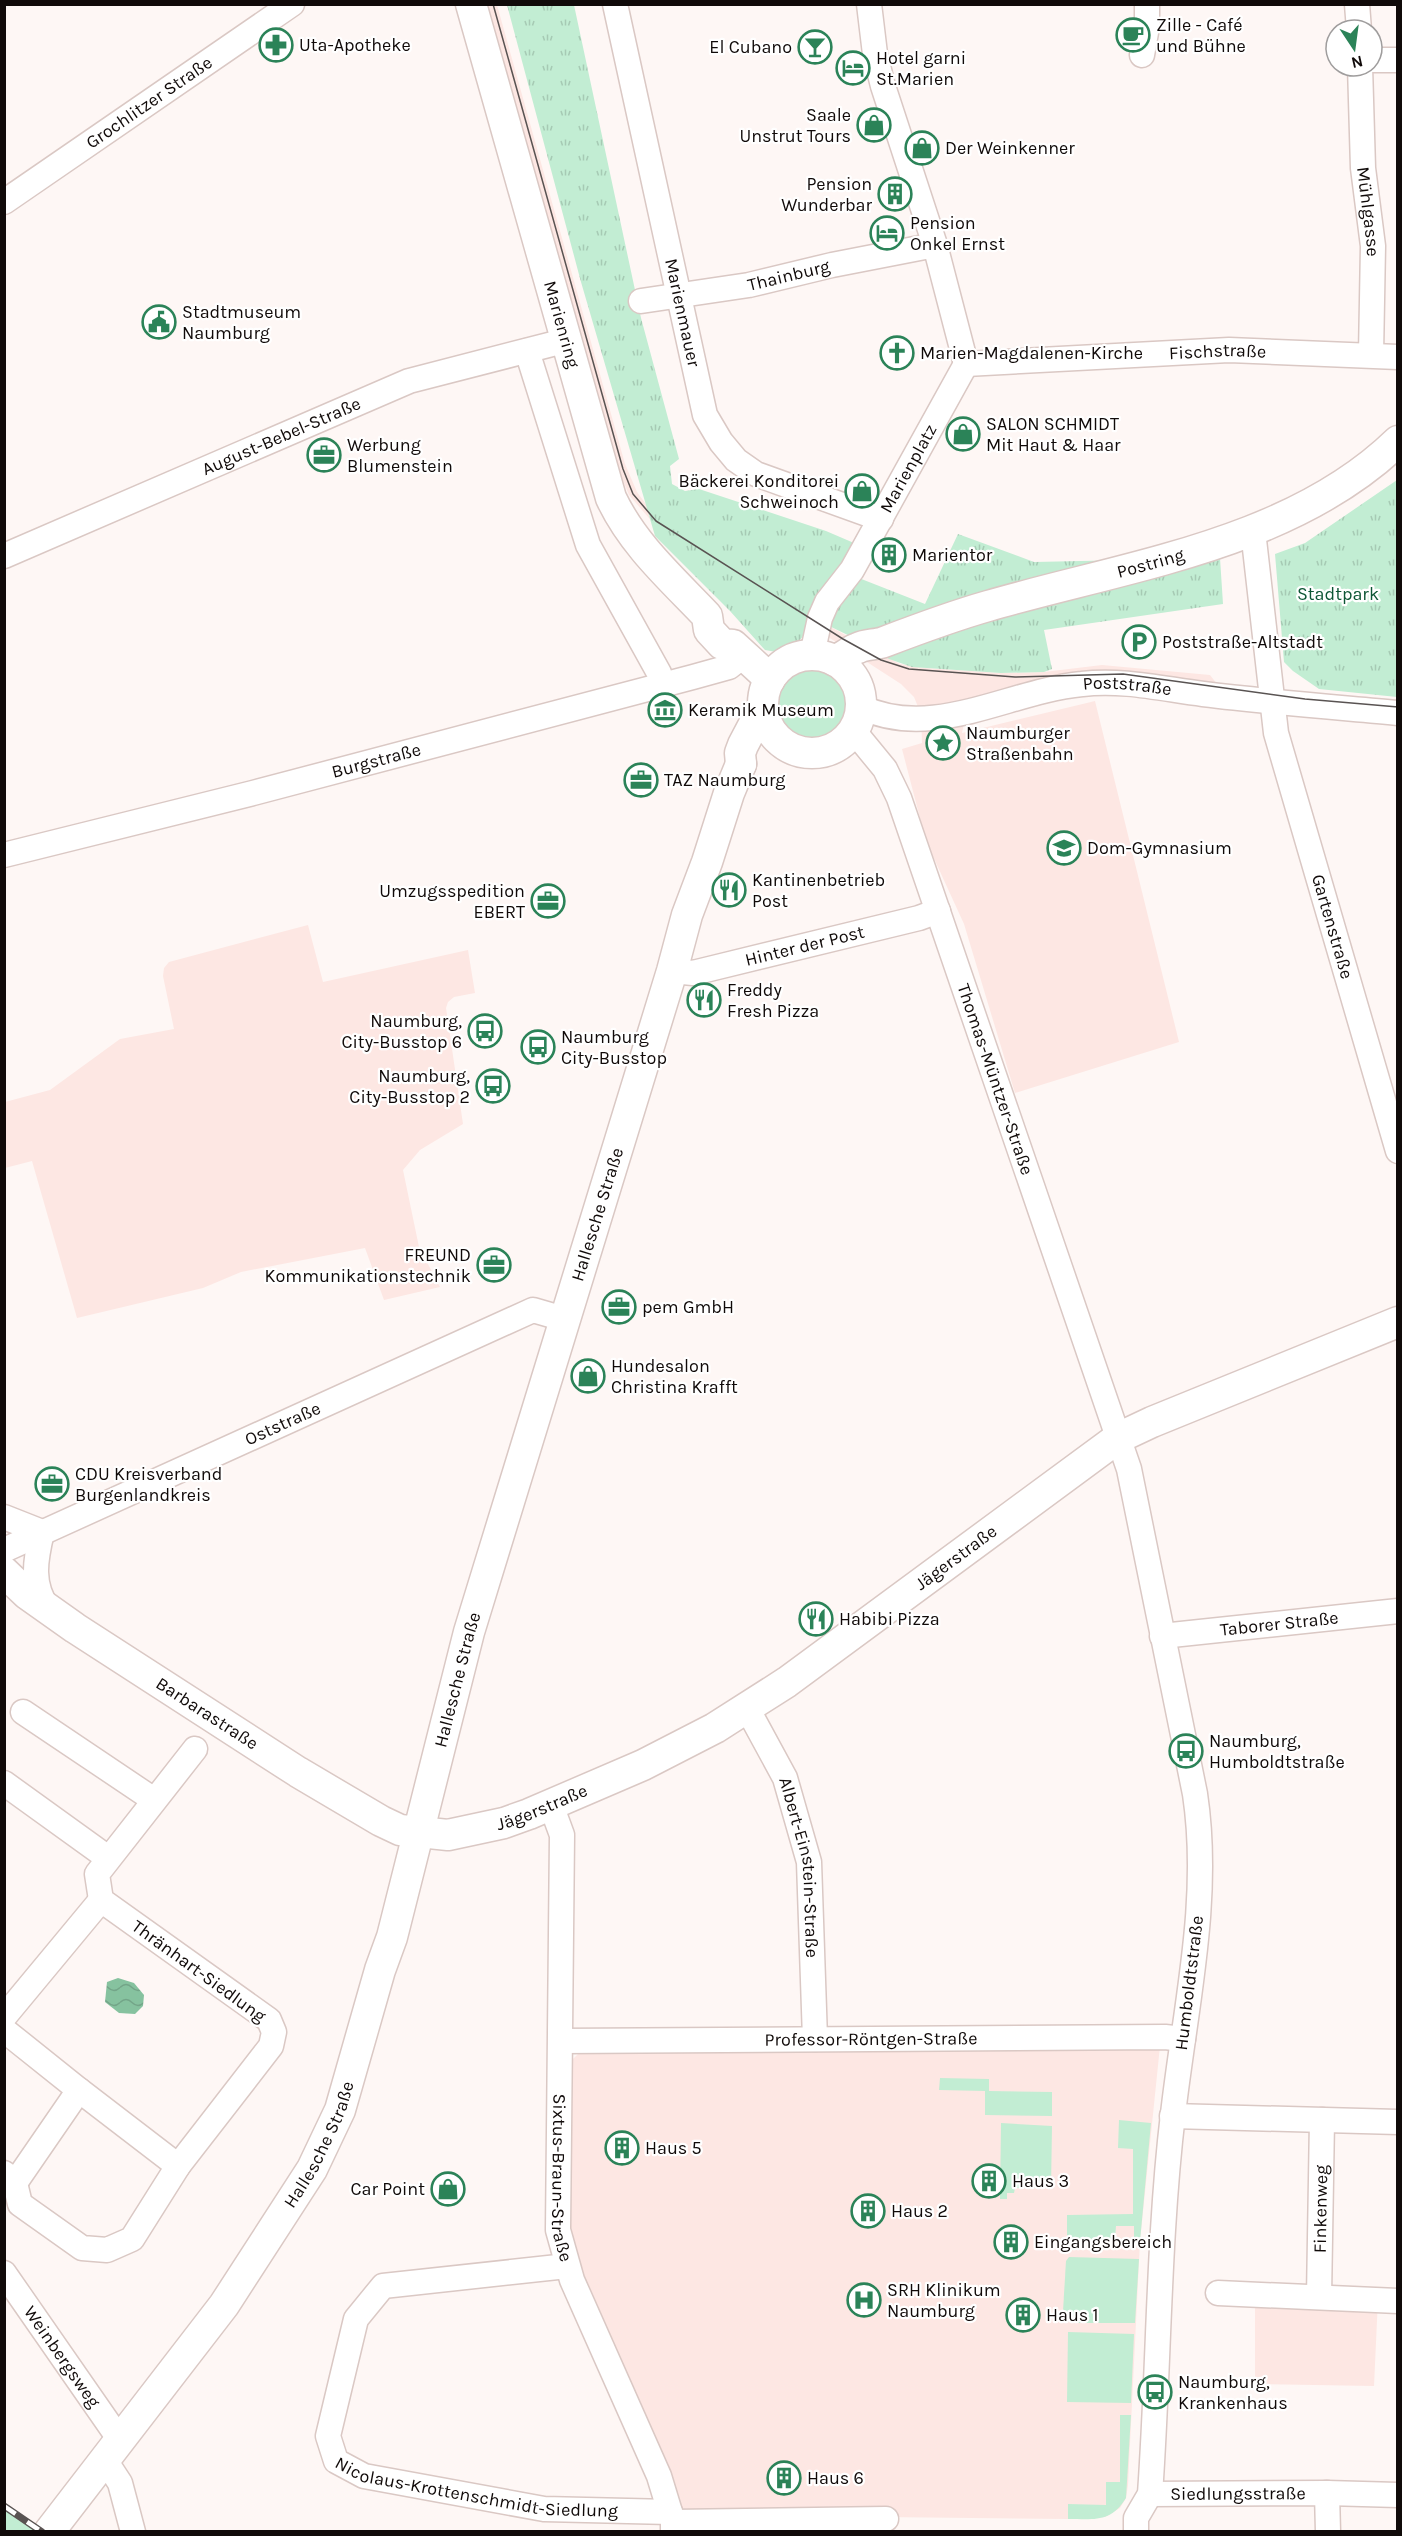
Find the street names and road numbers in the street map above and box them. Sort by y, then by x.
street label: Grochlitzer Straße [82,51,216,153]
street label: Mühlgasse [1352,165,1384,257]
street label: Thainburg [745,255,832,296]
street label: Marienmauer [660,256,705,370]
street label: Marienring [539,278,585,371]
street label: Fischstraße [1168,339,1267,364]
street label: August-Bebel-Straße [198,392,364,480]
street label: Marienplatz [875,420,942,517]
street label: Postring [1115,543,1187,583]
street label: Poststraße [1082,672,1173,700]
street label: Burgstraße [329,738,423,783]
street label: Gartenstraße [1307,872,1358,981]
street label: Hinter der Post [743,921,867,971]
street label: Thomas-Müntzer-Straße [952,981,1038,1178]
street label: Hallesche Straße [566,1145,628,1284]
street label: Oststraße [241,1397,324,1450]
street label: Jägerstraße [911,1520,1001,1595]
street label: Taborer Straße [1219,1606,1340,1641]
street label: Hallesche Straße [429,1609,485,1750]
street label: Barbarastraße [152,1672,263,1755]
street label: Albert-Einstein-Straße [774,1775,823,1958]
street label: Jägerstraße [495,1779,591,1835]
street label: Humboldtstraße [1170,1914,1208,2052]
street label: Thränhart-Siedlung [128,1915,270,2027]
street label: Professor-Röntgen-Straße [765,2027,977,2051]
street label: Hallesche Straße [279,2079,359,2212]
street label: Sixtus-Braun-Straße [547,2093,577,2264]
street label: Finkenweg [1309,2165,1332,2253]
street label: Weinbergsweg [19,2302,105,2412]
street label: Nicolaus-Krottenschmidt-Siedlung [331,2452,618,2522]
street label: Siedlungsstraße [1170,2482,1306,2505]

